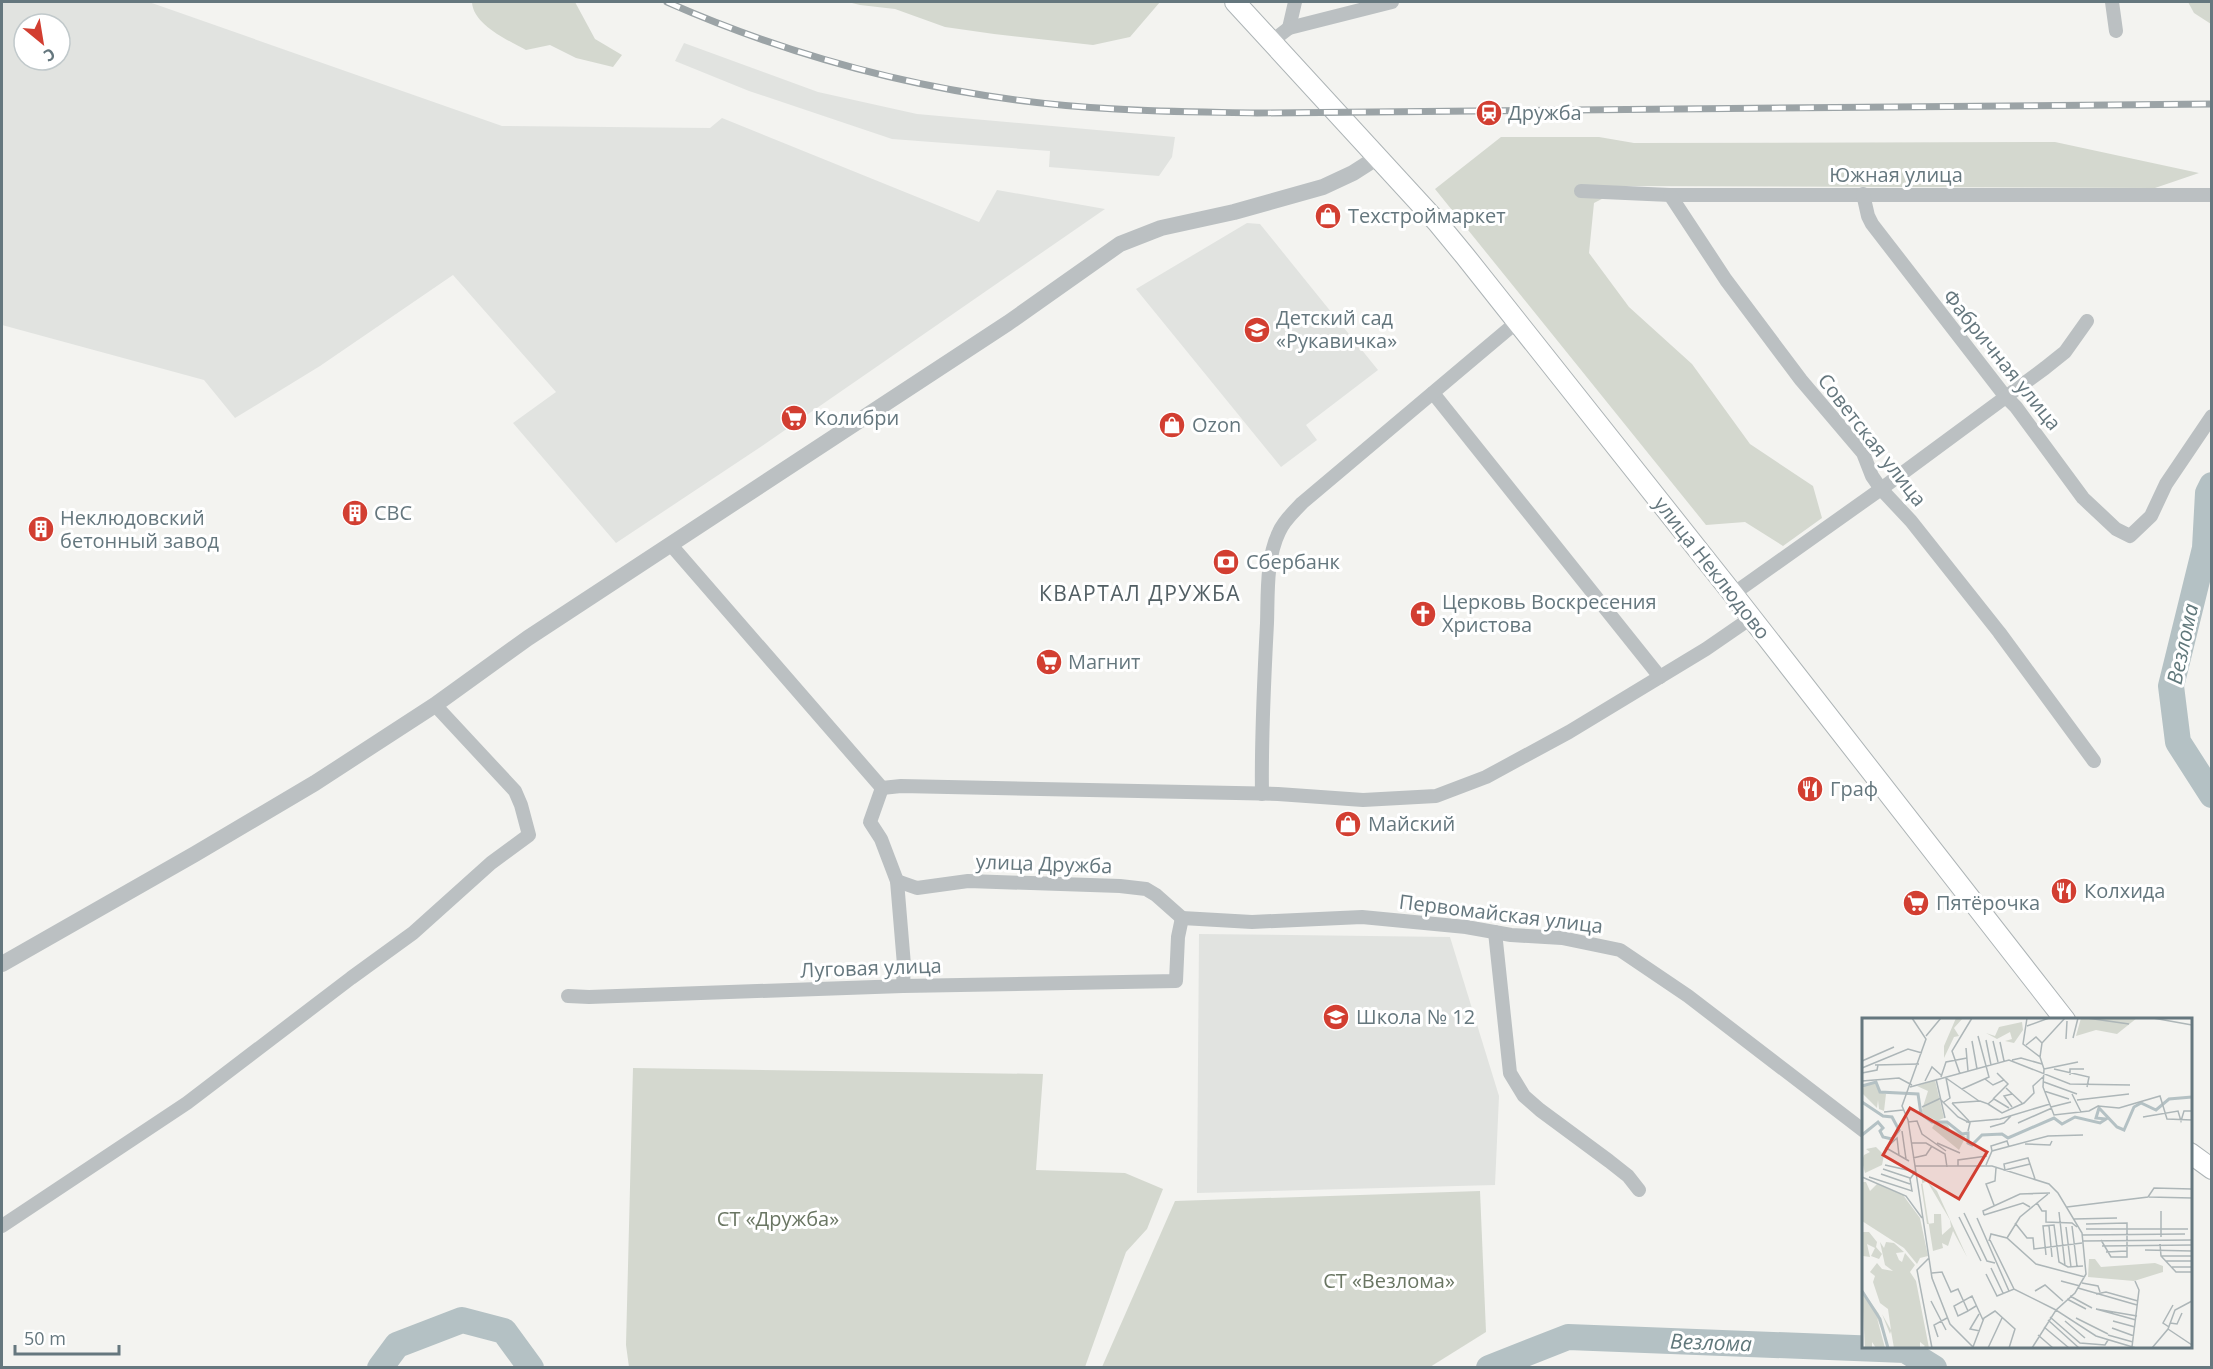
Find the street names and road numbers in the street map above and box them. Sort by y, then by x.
street label: Южная улица [1829,161,1963,188]
street label: Фабричная улица [1937,284,2068,436]
street label: Советская улица [1812,368,1933,512]
street label: улица Неклюдово [1648,491,1777,645]
street label: улица Дружба [975,848,1113,879]
street label: Первомайская улица [1398,888,1605,939]
street label: Луговая улица [800,952,942,983]

